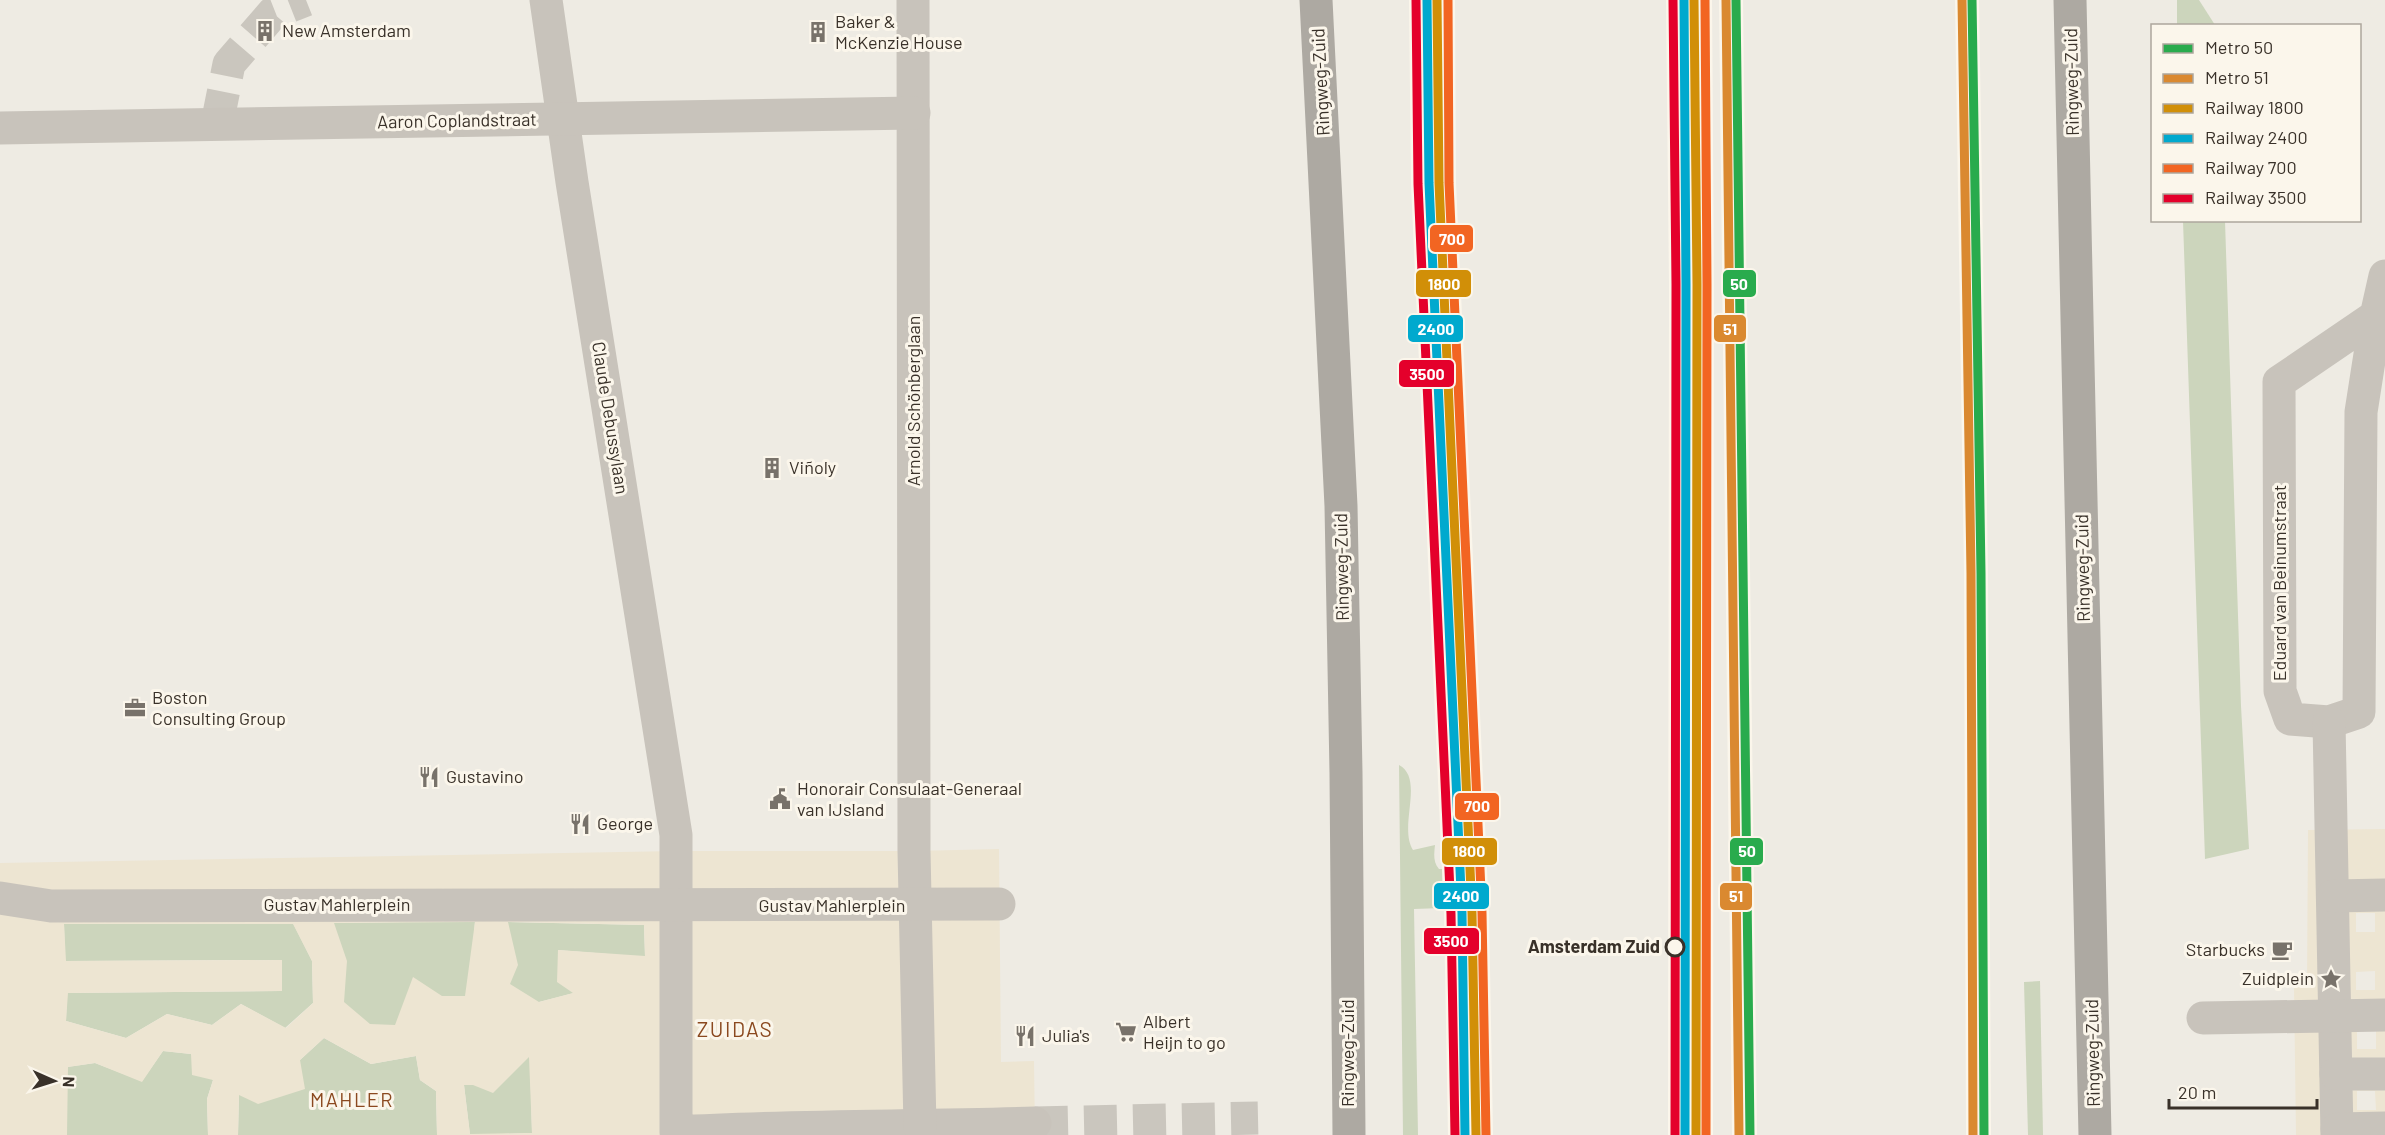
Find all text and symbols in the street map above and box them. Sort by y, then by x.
place label: Baker & McKenzie House [835,10,963,53]
building icon: New Amsterdam [253,19,277,43]
place label: New Amsterdam [282,19,411,41]
building icon: Baker & McKenzie House [806,20,830,44]
legend [2151,24,2361,222]
street label: Ringweg-Zuid [1306,28,1334,136]
street label: Ringweg-Zuid [2059,28,2083,136]
text: Metro 50 [2205,36,2273,58]
text: Metro 51 [2205,66,2269,88]
text: Railway 1800 [2205,96,2304,118]
street label: Aaron Coplandstraat [377,108,537,132]
text: Railway 2400 [2205,126,2308,148]
text: Railway 700 [2205,156,2297,178]
text: Railway 3500 [2205,186,2307,208]
line badge: 700 [1429,224,1474,253]
text: 700 [1439,229,1465,248]
line badge: 1800 [1415,269,1472,298]
line badge: 50 [1722,269,1757,298]
text: 1800 [1428,274,1460,293]
text: 50 [1730,274,1748,293]
line badge: 2400 [1407,314,1464,343]
line badge: 51 [1713,314,1747,343]
street label: Arnold Schönberglaan [902,316,924,486]
text: 2400 [1418,319,1454,338]
text: 51 [1723,319,1737,338]
street label: Claude Debussylaan [588,340,634,496]
line badge: 3500 [1398,359,1455,388]
text: 3500 [1409,364,1445,383]
building icon: Viñoly [760,456,784,480]
place label: Viñoly [789,456,836,478]
street label: Eduard van Beinumstraat [2268,485,2290,681]
street label: Ringweg-Zuid [1329,513,1353,621]
street label: Ringweg-Zuid [2070,514,2094,622]
place label: Boston Consulting Group [152,686,286,729]
office icon: Boston Consulting Group [123,696,147,720]
restaurant icon: Gustavino [417,765,441,789]
place label: Gustavino [446,765,524,787]
place label: Honorair Consulaat-Generaal van IJsland [797,777,1022,820]
public building icon: Honorair Consulaat-Generaal van IJsland [768,787,792,811]
line badge: 700 [1454,792,1500,821]
text: 700 [1464,796,1490,815]
restaurant icon: George [568,812,592,836]
place label: George [597,812,653,834]
line badge: 1800 [1441,837,1498,866]
line badge: 50 [1729,837,1764,866]
text: 1800 [1453,841,1485,860]
text: 50 [1738,841,1756,860]
line badge: 2400 [1433,882,1490,910]
line badge: 51 [1719,882,1753,911]
text: 2400 [1443,886,1479,905]
text: 51 [1729,886,1743,905]
street label: Gustav Mahlerplein [263,893,411,915]
street label: Gustav Mahlerplein [758,894,906,916]
line badge: 3500 [1423,927,1480,955]
text: 3500 [1433,931,1469,950]
place label: Amsterdam Zuid [1528,935,1660,957]
marker: Amsterdam Zuid [1665,937,1685,957]
place label: Starbucks [2186,938,2265,960]
cafe icon: Starbucks [2270,938,2294,962]
place label: Zuidplein [2242,967,2314,989]
place icon: Zuidplein [2319,967,2343,991]
street label: Ringweg-Zuid [1336,999,1358,1107]
street label: Ringweg-Zuid [2080,999,2104,1107]
place label: Albert Heijn to go [1143,1010,1226,1053]
district label: ZUIDAS [697,1016,773,1041]
supermarket icon: Albert Heijn to go [1114,1020,1138,1044]
restaurant icon: Julia's [1013,1024,1037,1048]
place label: Julia's [1042,1024,1090,1046]
north arrow [24,1051,84,1111]
scale bar [2169,1072,2318,1110]
text: N [60,1076,79,1088]
text: 20 m [2178,1081,2216,1103]
district label: MAHLER [310,1087,394,1111]

